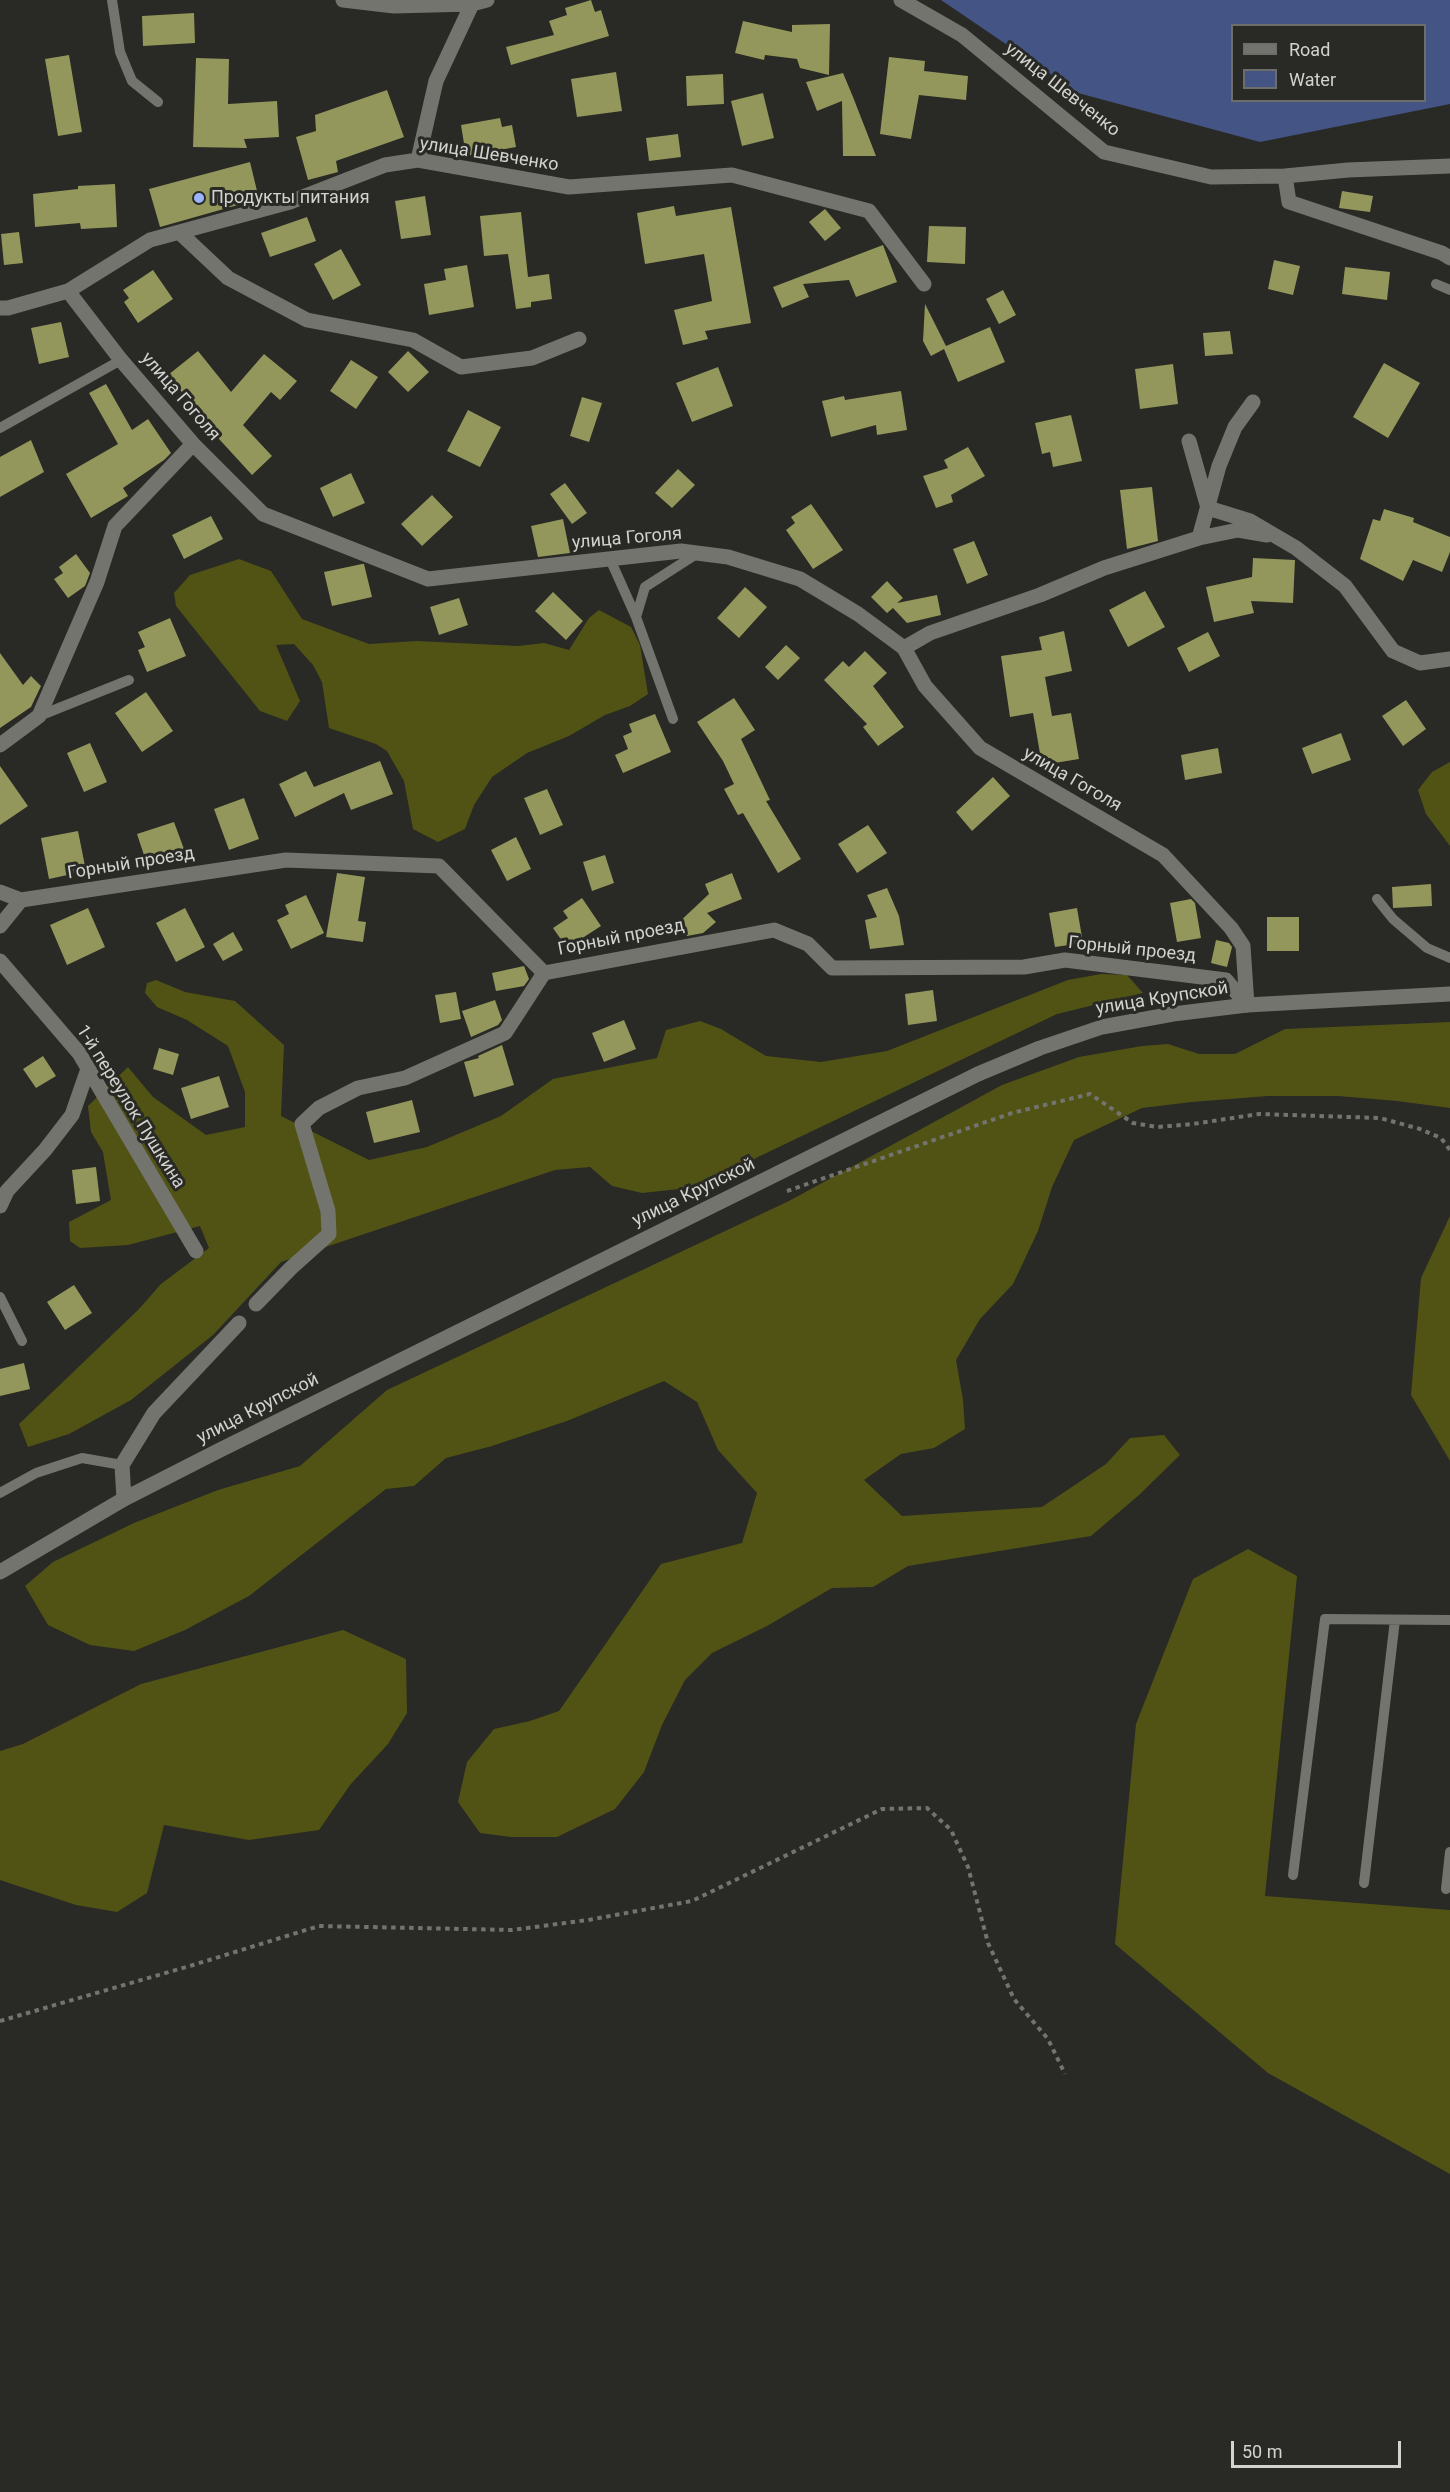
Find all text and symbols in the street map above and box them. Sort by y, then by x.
legend [1231,24,1426,102]
street label: улица Шевченко [1000,38,1124,142]
text: Road [1289,39,1330,60]
text: Water [1289,69,1336,90]
street label: улица Шевченко [418,133,560,177]
place label: Продукты питания [211,187,370,209]
marker: Продукты питания [192,191,206,205]
street label: улица Гоголя [136,348,224,446]
street label: улица Гоголя [571,523,683,555]
street label: улица Гоголя [1019,743,1125,817]
street label: Горный проезд [66,843,196,885]
street label: Горный проезд [556,915,686,961]
street label: Горный проезд [1067,933,1197,967]
street label: улица Крупской [1094,978,1230,1020]
street label: 1-й переулок Пушкина [71,1021,189,1193]
street label: улица Крупской [629,1154,759,1232]
street label: улица Крупской [193,1369,323,1449]
scale bar [1234,2429,1404,2467]
text: 50 m [1242,2441,1282,2462]

